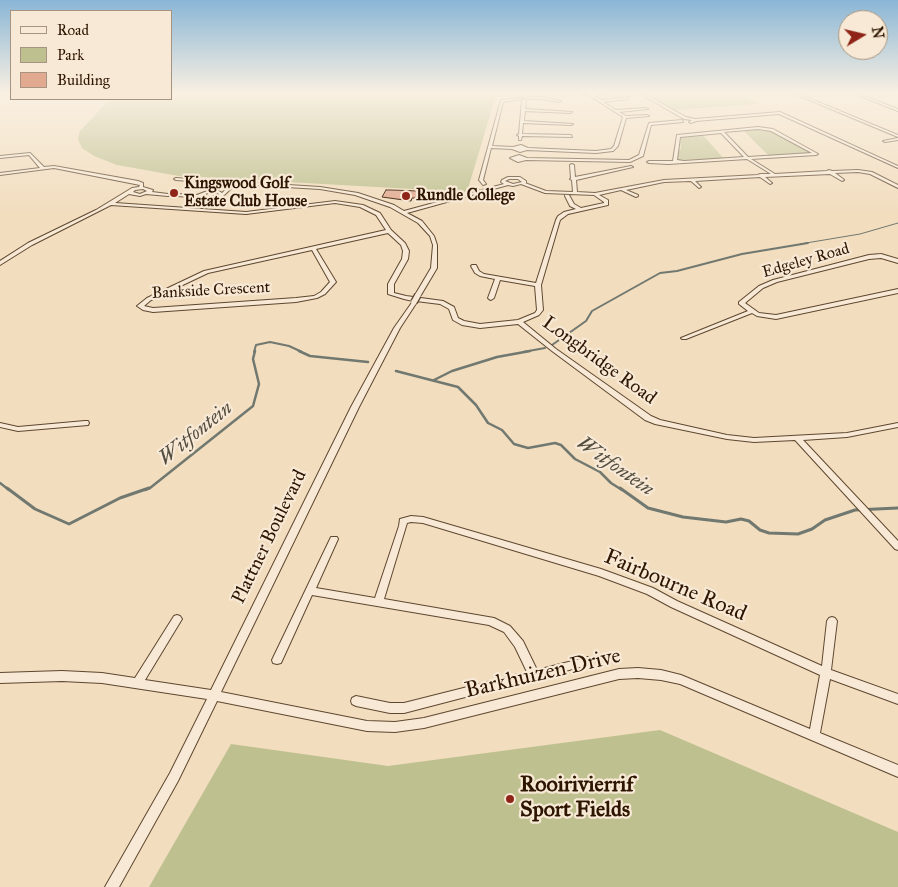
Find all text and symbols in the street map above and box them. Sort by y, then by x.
legend [10,10,172,100]
north arrow [838,10,888,60]
text: Road [57,21,89,39]
text: N [868,26,887,40]
text: Park [57,46,84,64]
text: Building [57,71,110,89]
place label: Kingswood Golf Estate Club House [184,174,307,212]
place label: Rundle College [416,186,515,206]
marker: Kingswood Golf Estate Club House [168,187,180,199]
marker: Rundle College [400,190,412,202]
street label: Edgeley Road [760,239,852,283]
street label: Bankside Crescent [151,278,271,304]
street label: Longbridge Road [538,312,660,410]
water label: Witfontein [154,397,238,471]
water label: Witfontein [572,432,658,502]
street label: Plattner Boulevard [228,466,312,608]
street label: Fairbourne Road [600,544,750,628]
street label: Barkhuizen Drive [463,643,623,705]
place label: Rooirivierrif Sport Fields [520,773,634,824]
marker: Rooirivierrif Sport Fields [504,793,516,805]

